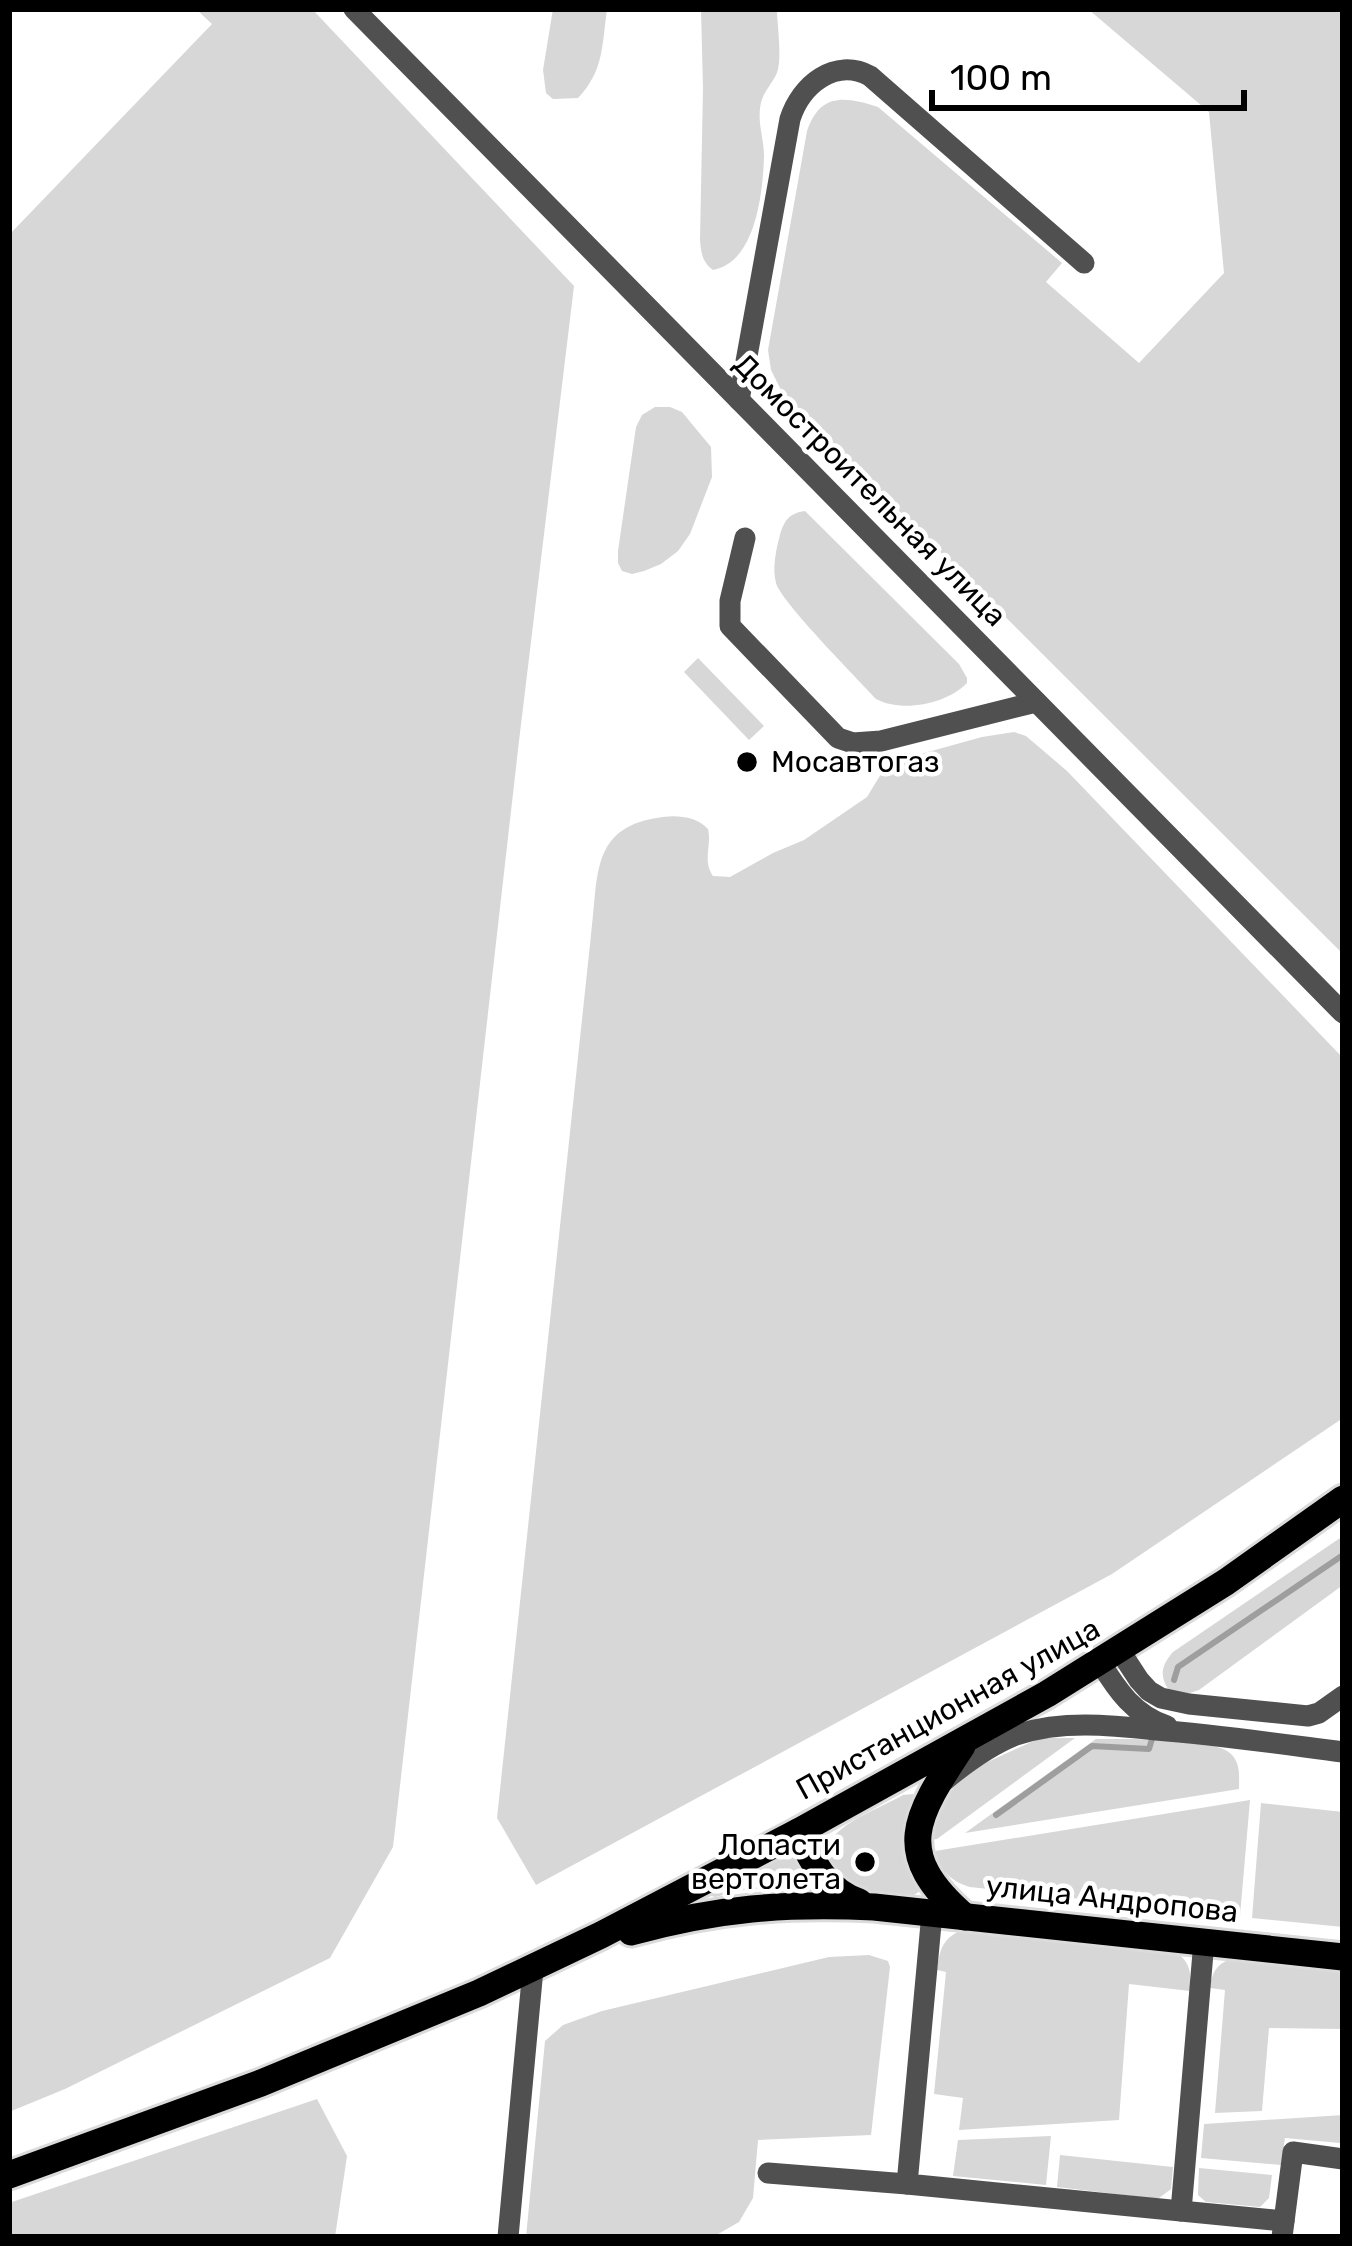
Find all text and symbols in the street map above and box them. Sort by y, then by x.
scale bar [932,36,1244,110]
text: 100 m [950,56,1052,99]
street label: Домостроительная улица [726,346,1014,634]
place label: Мосавтогаз [771,744,939,780]
marker: Мосавтогаз [734,749,760,775]
street label: Пристанционная улица [790,1610,1106,1808]
place label: Лопасти вертолета [691,1827,841,1897]
marker: Лопасти вертолета [852,1849,878,1875]
street label: улица Андропова [984,1868,1240,1930]

